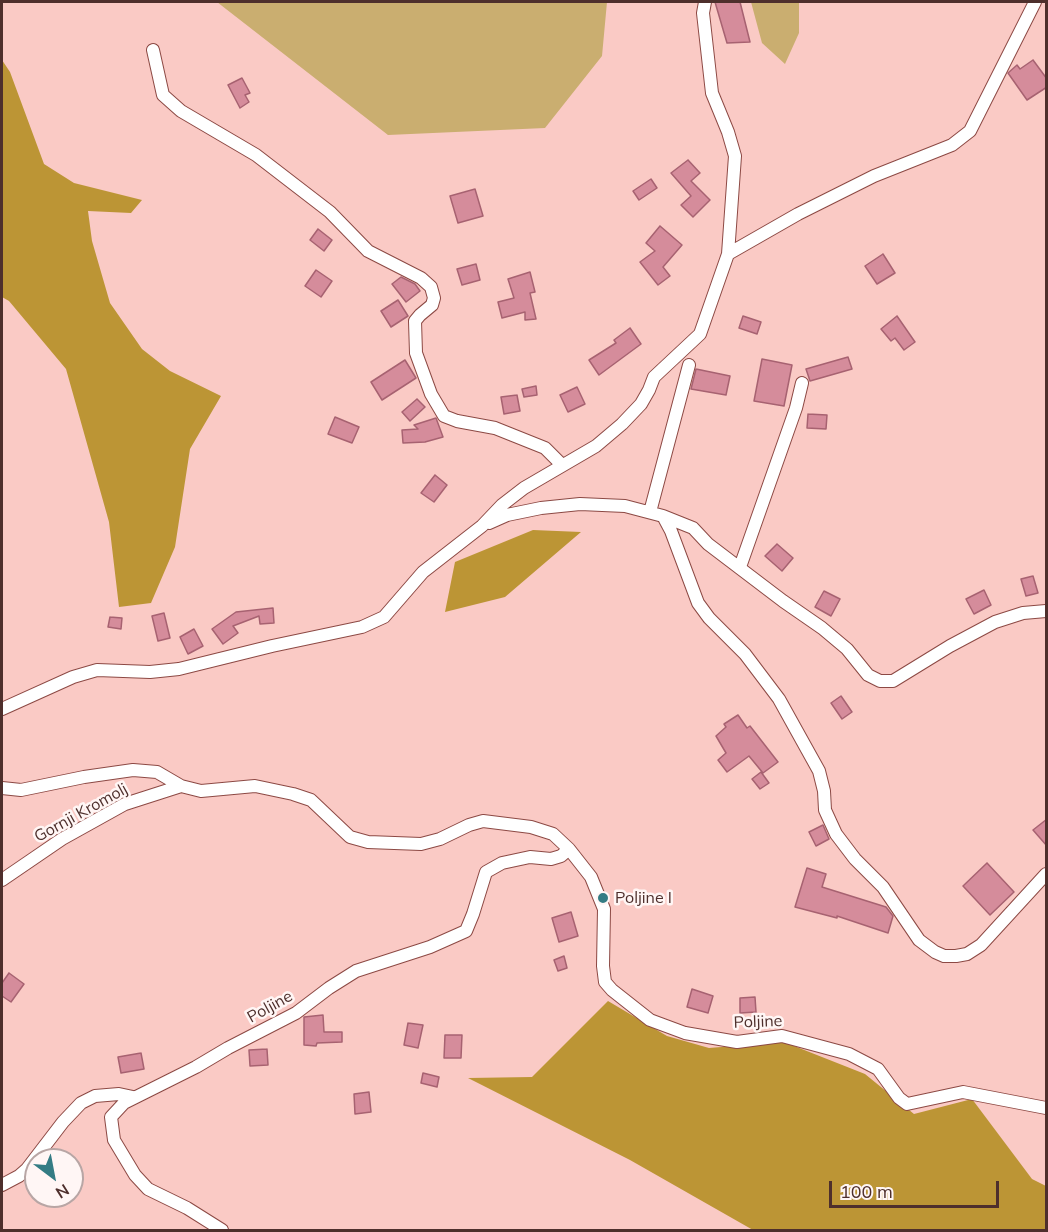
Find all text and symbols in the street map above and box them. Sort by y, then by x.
street label: Gornji Kromolj [31,779,131,847]
place label: Poljine I [615,888,672,908]
marker: Poljine I [596,891,610,905]
street label: Poljine [244,987,296,1027]
street label: Poljine [733,1012,783,1032]
north arrow [24,1148,84,1208]
scale bar [832,1169,1002,1207]
text: N [52,1180,73,1203]
text: 100 m [840,1180,893,1203]

